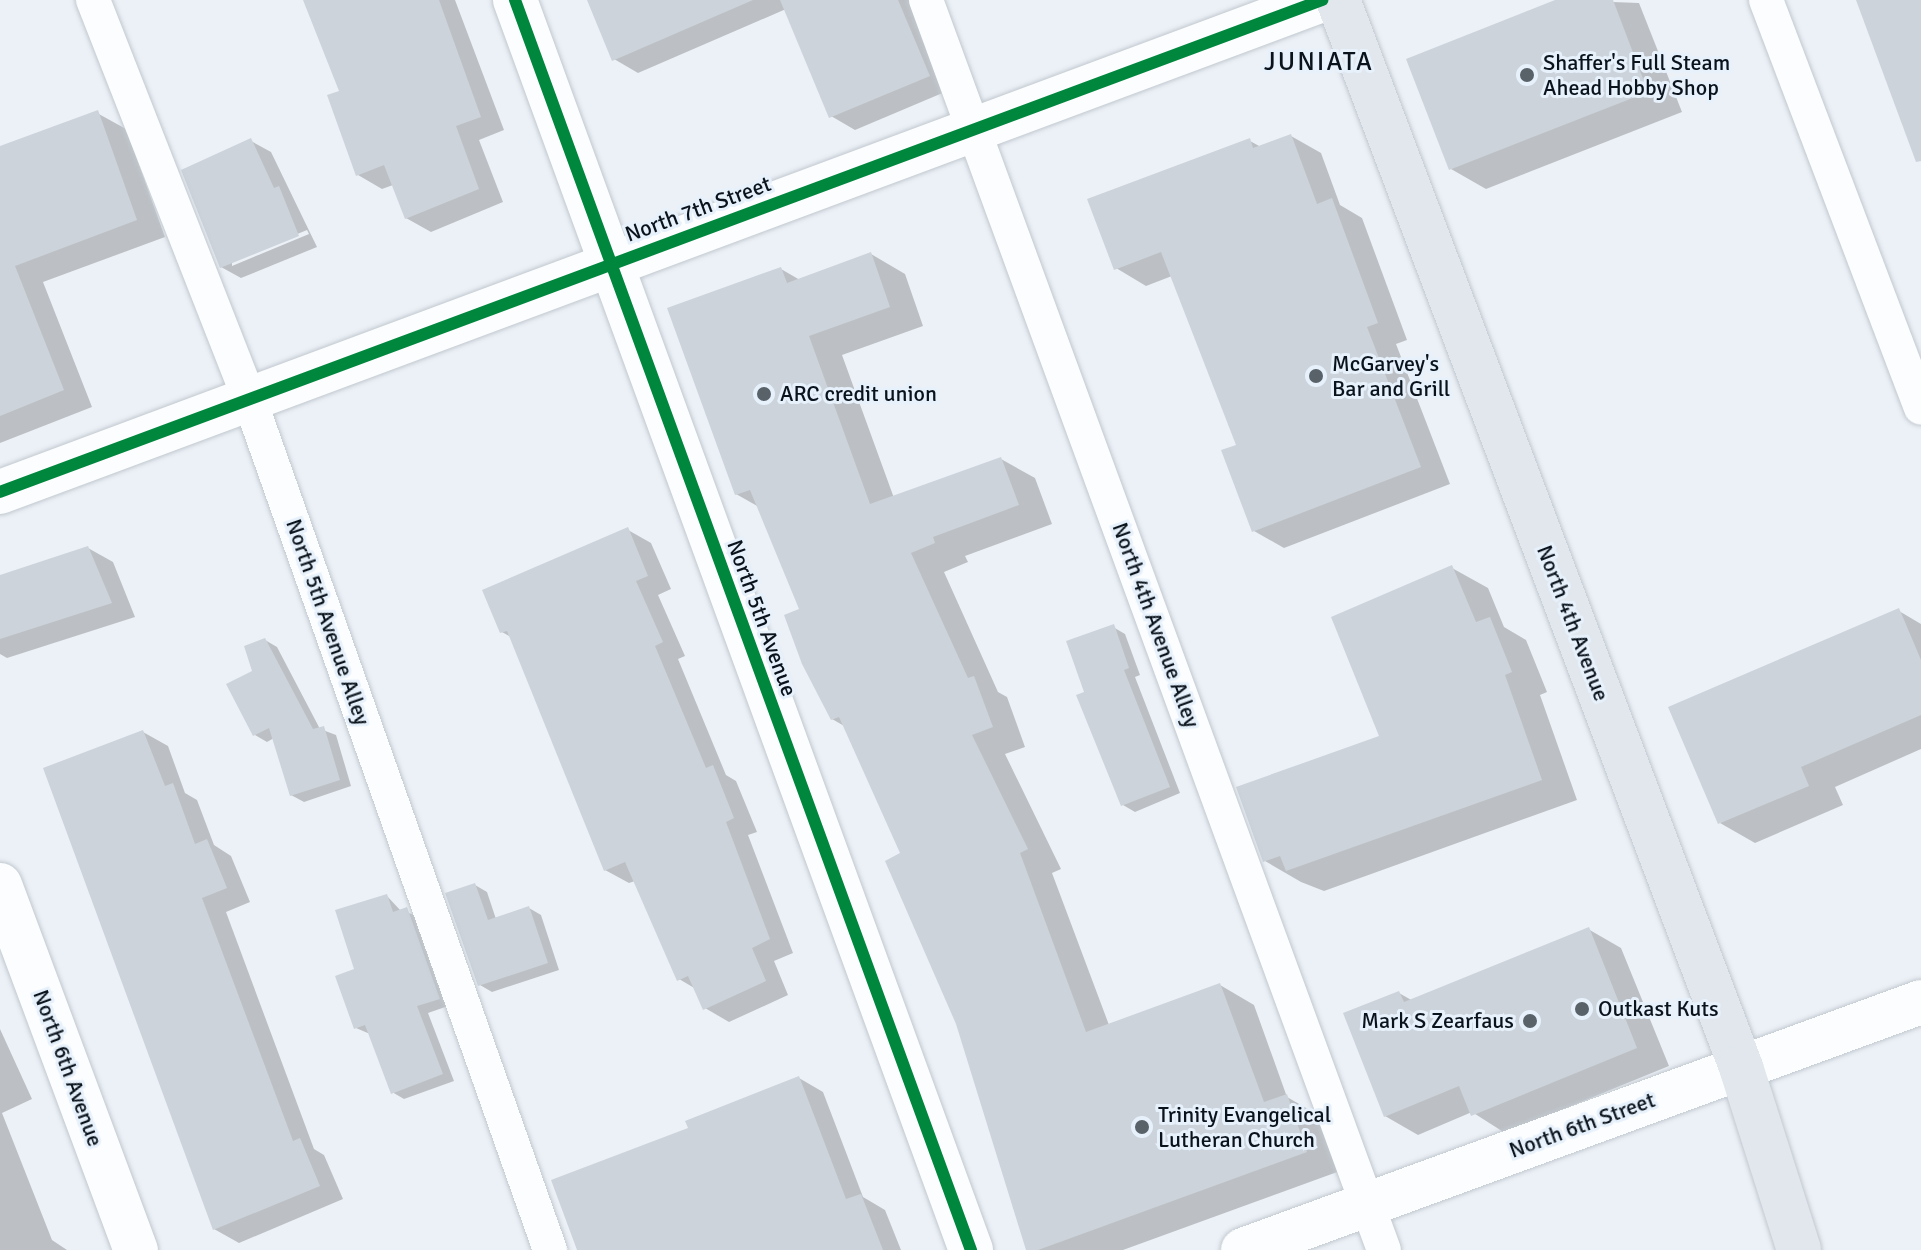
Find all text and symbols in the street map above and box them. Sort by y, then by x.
district label: JUNIATA [1264,47,1374,79]
place label: Shaffer's Full Steam Ahead Hobby Shop [1543,49,1730,100]
marker: Shaffer's Full Steam Ahead Hobby Shop [1518,66,1536,84]
street label: North 7th Street [622,170,774,248]
place label: McGarvey's Bar and Grill [1332,350,1450,402]
marker: McGarvey's Bar and Grill [1307,367,1325,385]
place label: ARC credit union [780,381,937,407]
marker: ARC credit union [755,385,773,403]
street label: North 5th Avenue Alley [280,515,376,729]
street label: North 4th Avenue Alley [1107,519,1205,731]
street label: North 5th Avenue [721,536,803,700]
street label: North 4th Avenue [1531,541,1615,705]
street label: North 6th Avenue [27,986,109,1150]
place label: Outkast Kuts [1598,996,1719,1022]
marker: Outkast Kuts [1573,1000,1591,1018]
place label: Mark S Zearfaus [1361,1008,1514,1034]
marker: Mark S Zearfaus [1521,1012,1539,1030]
street label: North 6th Street [1506,1086,1658,1164]
place label: Trinity Evangelical Lutheran Church [1158,1101,1331,1152]
marker: Trinity Evangelical Lutheran Church [1133,1118,1151,1136]

